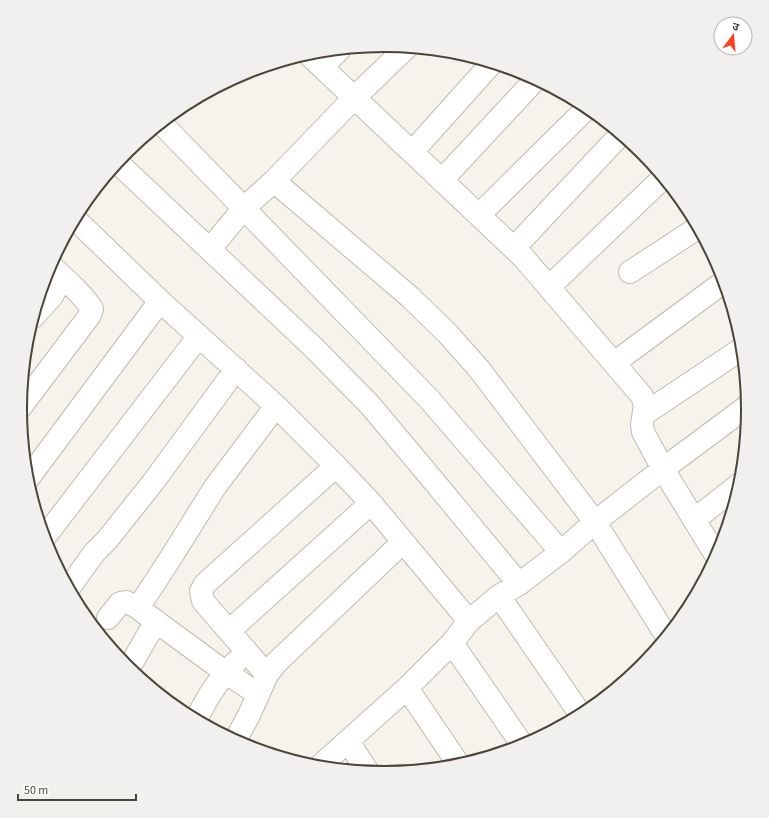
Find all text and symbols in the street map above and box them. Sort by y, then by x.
north arrow [713,16,753,56]
text: उ [730,19,741,35]
scale bar [18,776,136,802]
text: 50 m [24,782,48,799]

